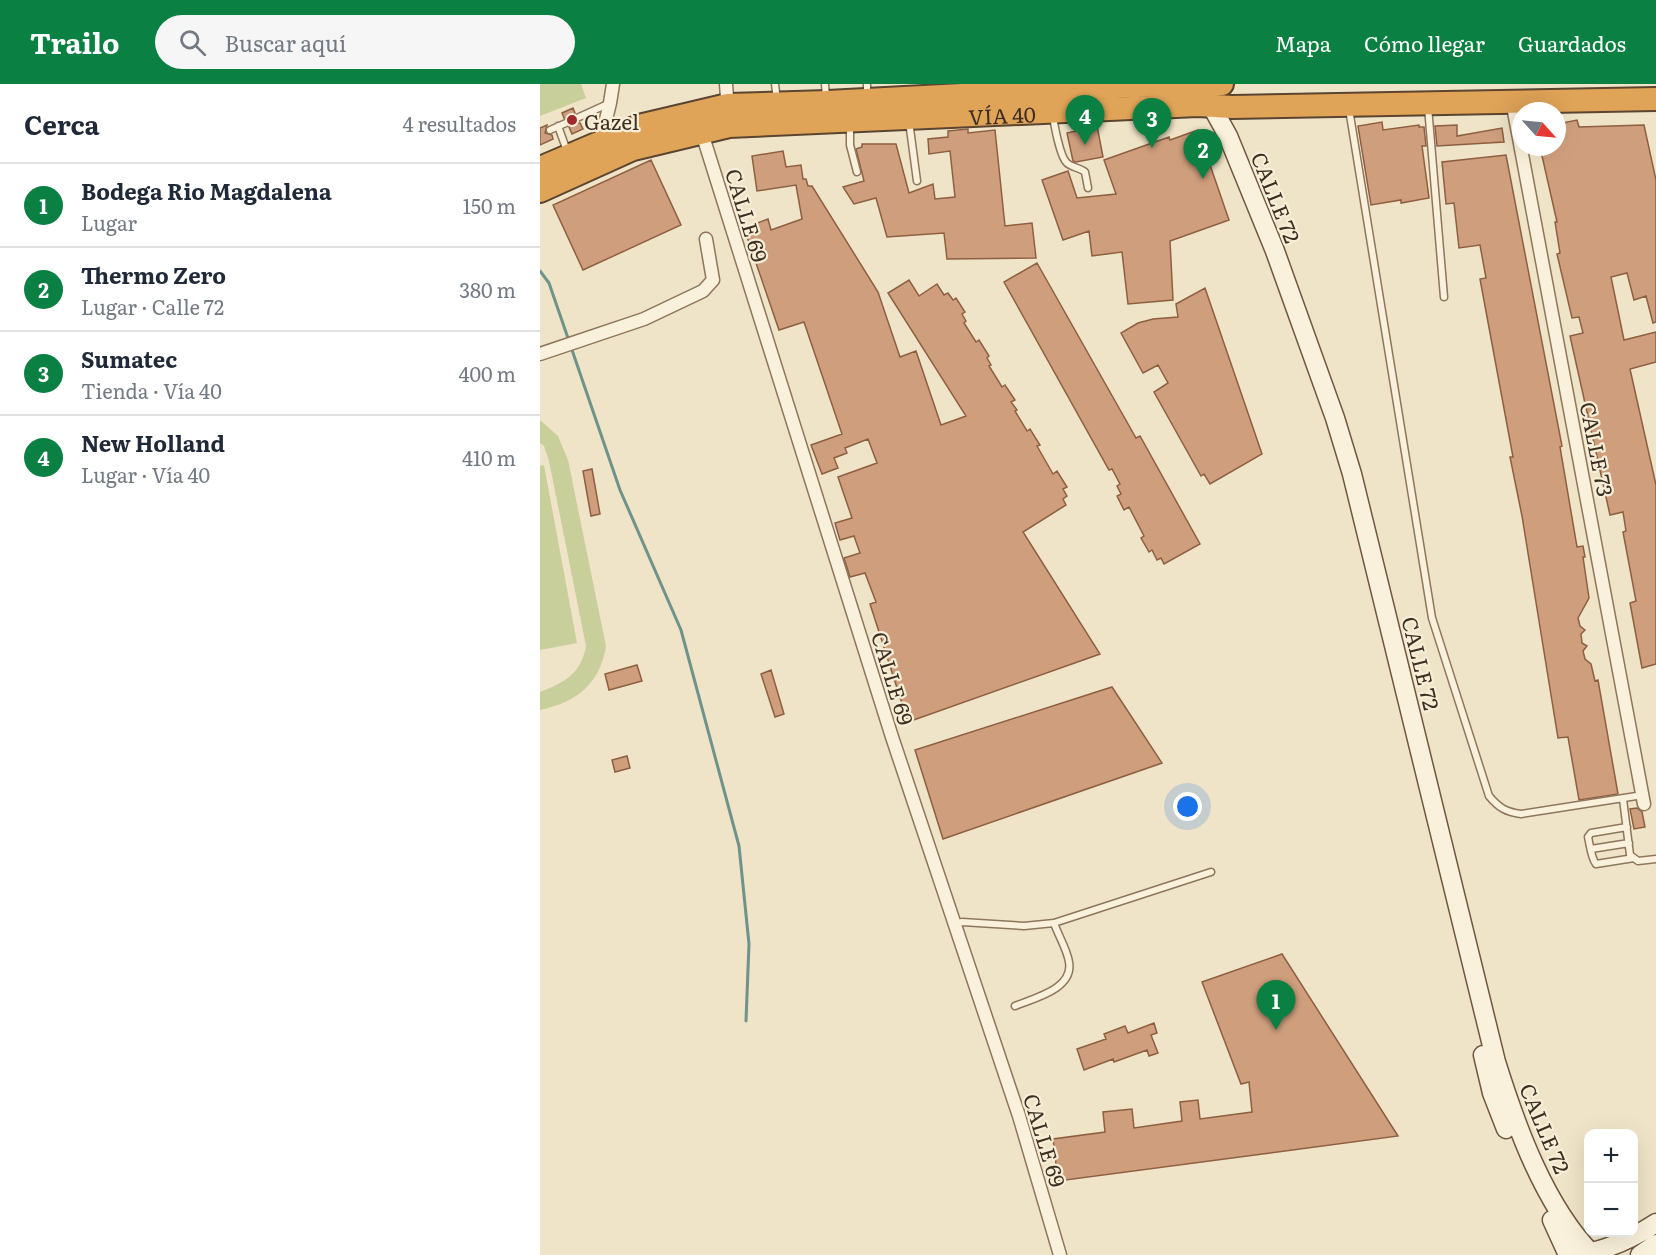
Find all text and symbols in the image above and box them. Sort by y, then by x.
search box [155,15,575,69]
text: Trailo [30,21,119,63]
icon: search [176,26,209,59]
text: Buscar aquí [224,26,346,59]
text: Mapa [1275,27,1331,58]
text: Cómo llegar [1364,27,1485,58]
text: Guardados [1518,27,1626,58]
pin: 4 [1066,95,1104,145]
street label: VÍA 40 [968,97,1036,131]
pin: 3 [1132,98,1172,148]
north arrow [1512,102,1566,156]
text: Cerca [24,104,100,143]
place label: Gazel [584,105,639,136]
text: 4 resultados [402,108,516,138]
marker: Gazel [565,113,579,127]
pin: 2 [1184,130,1222,179]
street label: CALLE 72 [1245,147,1309,247]
street label: CALLE 69 [719,164,777,266]
text: Bodega Rio Magdalena [81,174,332,207]
text: 1 [39,190,48,220]
text: 150 m [463,190,516,220]
text: Lugar [81,207,137,237]
text: Thermo Zero [81,258,226,291]
text: 2 [38,274,49,304]
text: 380 m [459,274,516,304]
text: Lugar · Calle 72 [81,291,224,321]
text: Sumatec [81,342,177,375]
text: 3 [38,358,49,388]
text: 400 m [458,358,516,388]
text: Tienda · Vía 40 [81,375,222,405]
street label: CALLE 73 [1574,399,1622,499]
text: New Holland [81,426,225,459]
text: 4 [37,442,50,472]
text: 410 m [462,442,516,472]
text: Lugar · Vía 40 [81,459,210,489]
street label: CALLE 72 [1395,613,1449,713]
street label: CALLE 69 [865,627,923,729]
your location [1173,792,1202,821]
pin: 1 [1256,980,1296,1030]
street label: CALLE 72 [1513,1078,1579,1178]
street label: CALLE 69 [1017,1089,1075,1191]
map controls [1584,1129,1638,1237]
button: + [1584,1129,1638,1183]
button: − [1584,1183,1638,1237]

